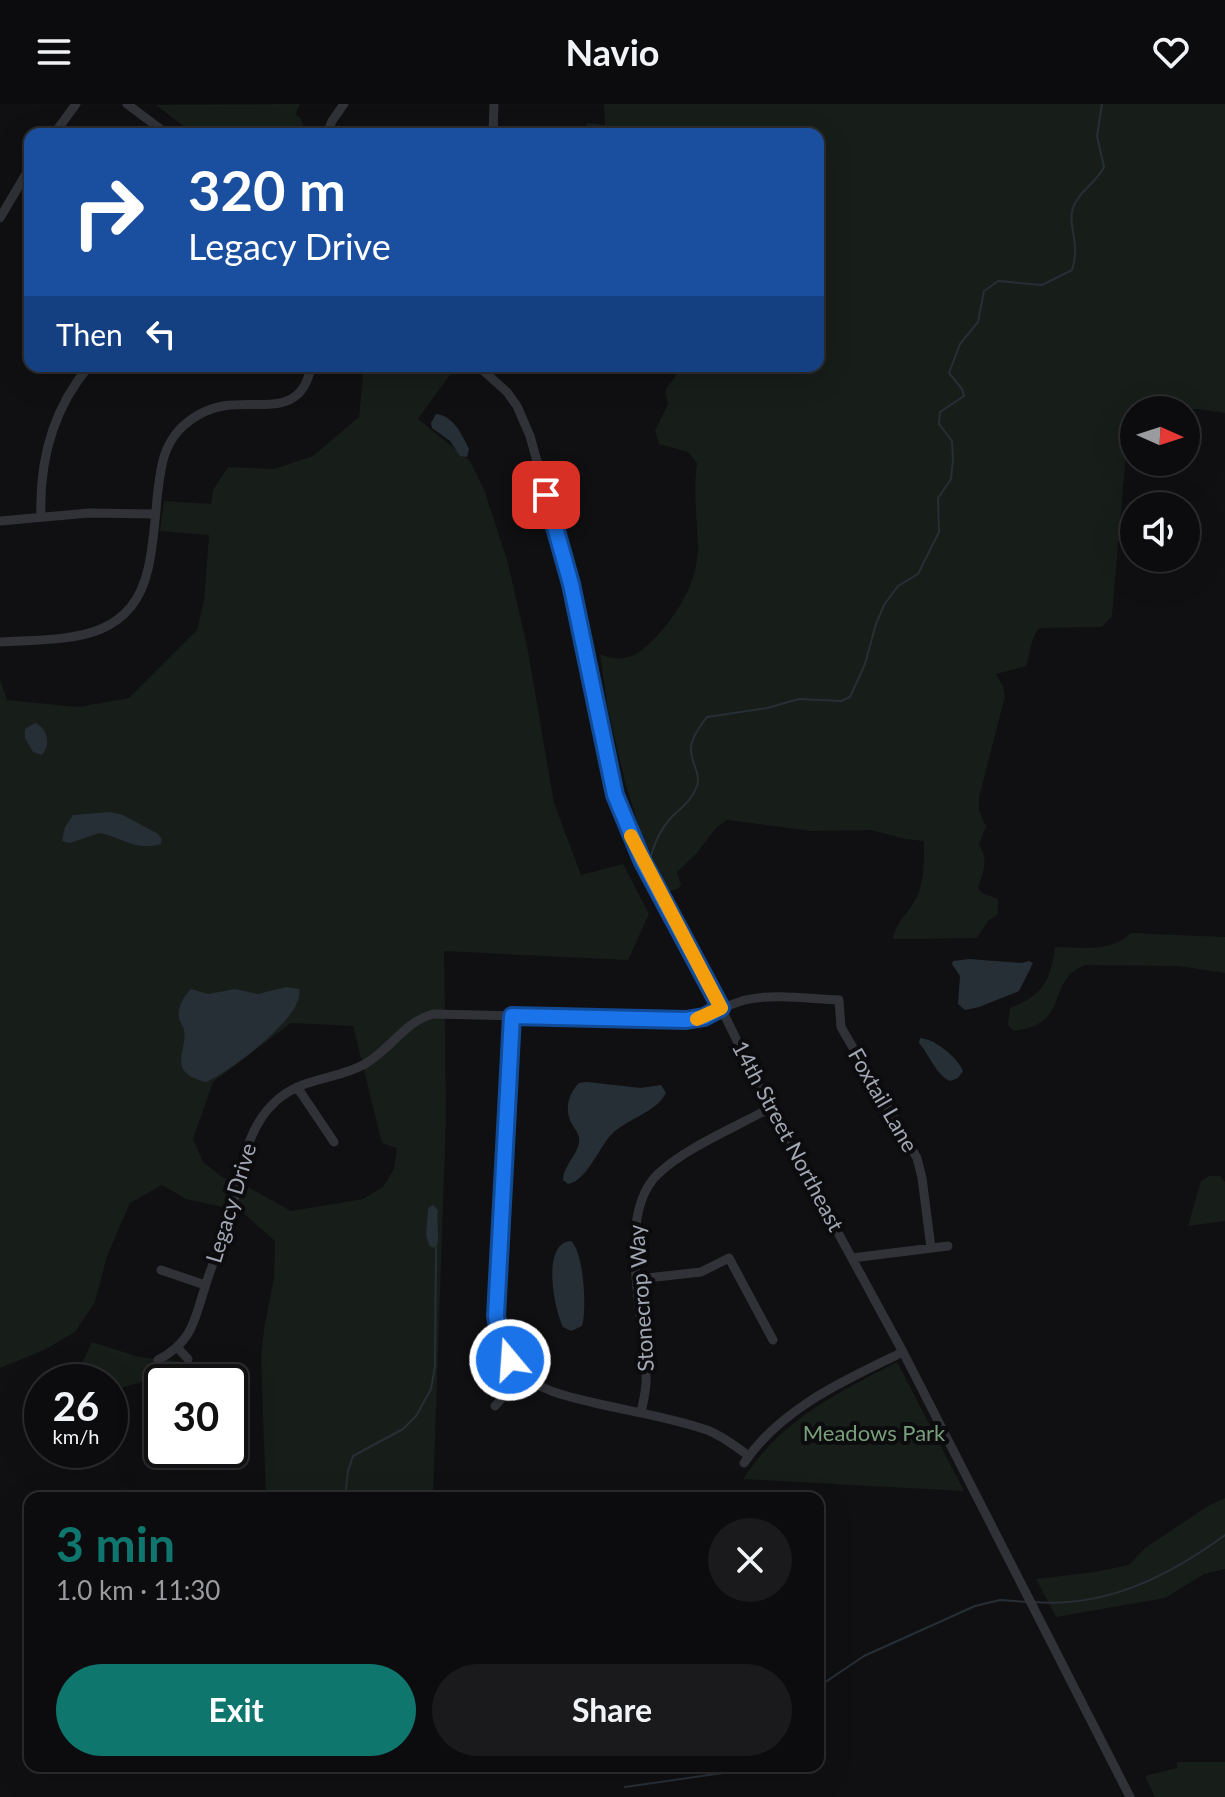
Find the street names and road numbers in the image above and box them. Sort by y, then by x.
street label: 14th Street Northeast [727,1036,850,1236]
street label: Foxtail Lane [843,1043,924,1156]
street label: Legacy Drive [200,1140,262,1266]
street label: Stonecrop Way [622,1223,659,1372]

